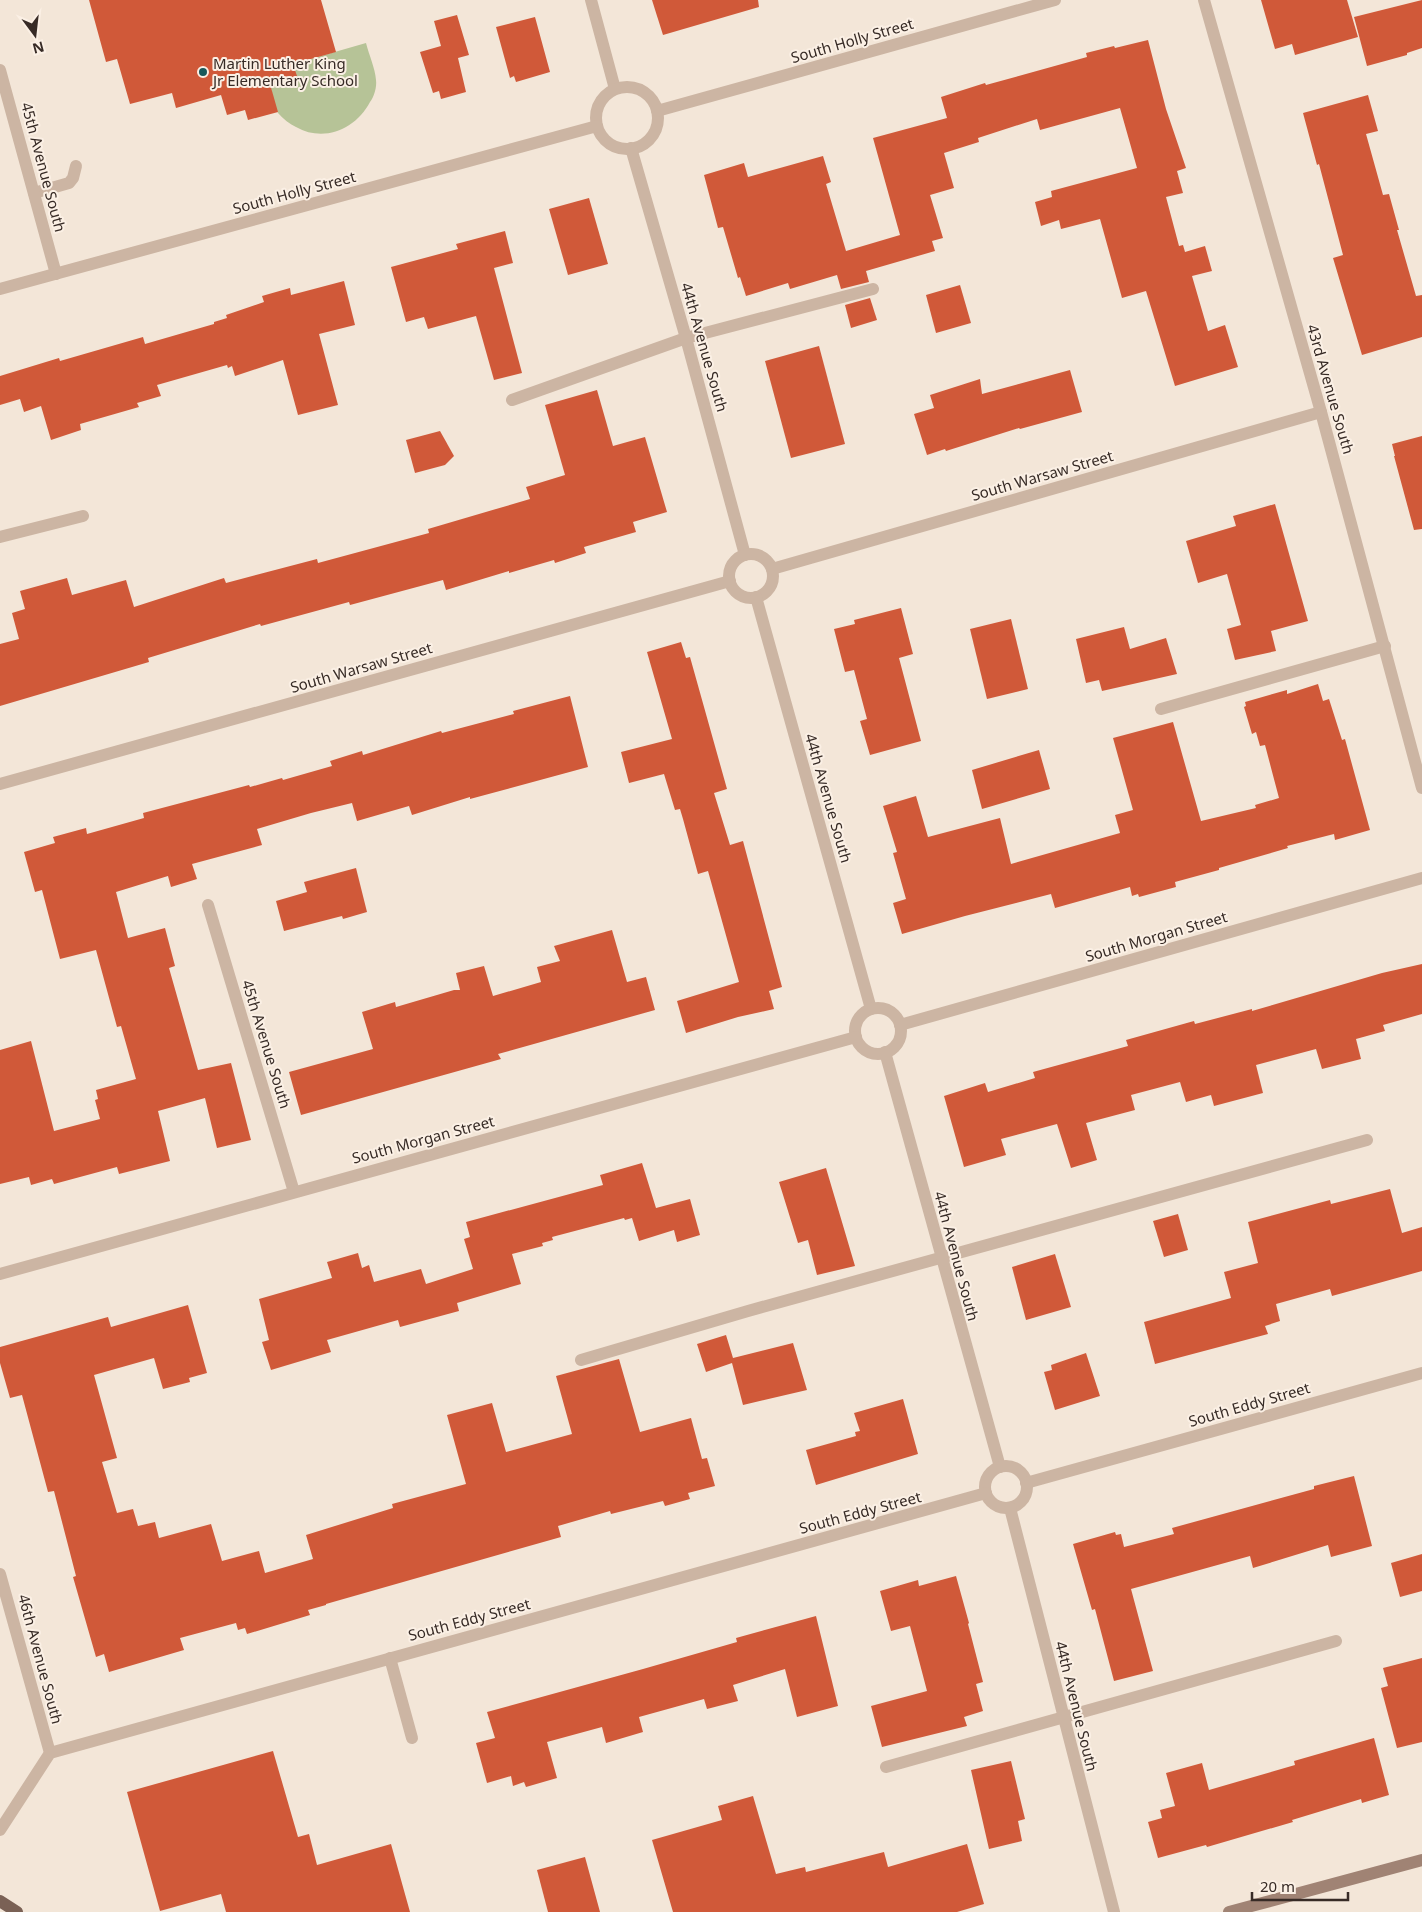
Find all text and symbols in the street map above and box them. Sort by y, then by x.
north arrow [10,10,60,60]
street label: South Holly Street [788,13,916,67]
text: N [31,37,46,59]
place label: Martin Luther King Jr Elementary School [211,53,358,90]
marker: Martin Luther King Jr Elementary School [197,66,209,78]
street label: 45th Avenue South [17,100,71,234]
street label: South Holly Street [230,166,358,218]
street label: 44th Avenue South [677,280,733,414]
street label: 43rd Avenue South [1303,322,1359,456]
street label: South Warsaw Street [969,445,1116,505]
street label: South Warsaw Street [288,637,435,697]
street label: 44th Avenue South [801,731,857,865]
street label: South Morgan Street [1083,906,1230,966]
street label: 45th Avenue South [238,977,296,1111]
street label: South Morgan Street [350,1110,497,1168]
street label: 44th Avenue South [930,1189,984,1323]
street label: South Eddy Street [1186,1377,1313,1431]
street label: South Eddy Street [797,1486,924,1538]
street label: 46th Avenue South [14,1592,68,1726]
street label: South Eddy Street [406,1593,533,1645]
street label: 44th Avenue South [1051,1639,1103,1773]
scale bar [1252,1870,1348,1902]
text: 20 m [1260,1876,1295,1896]

